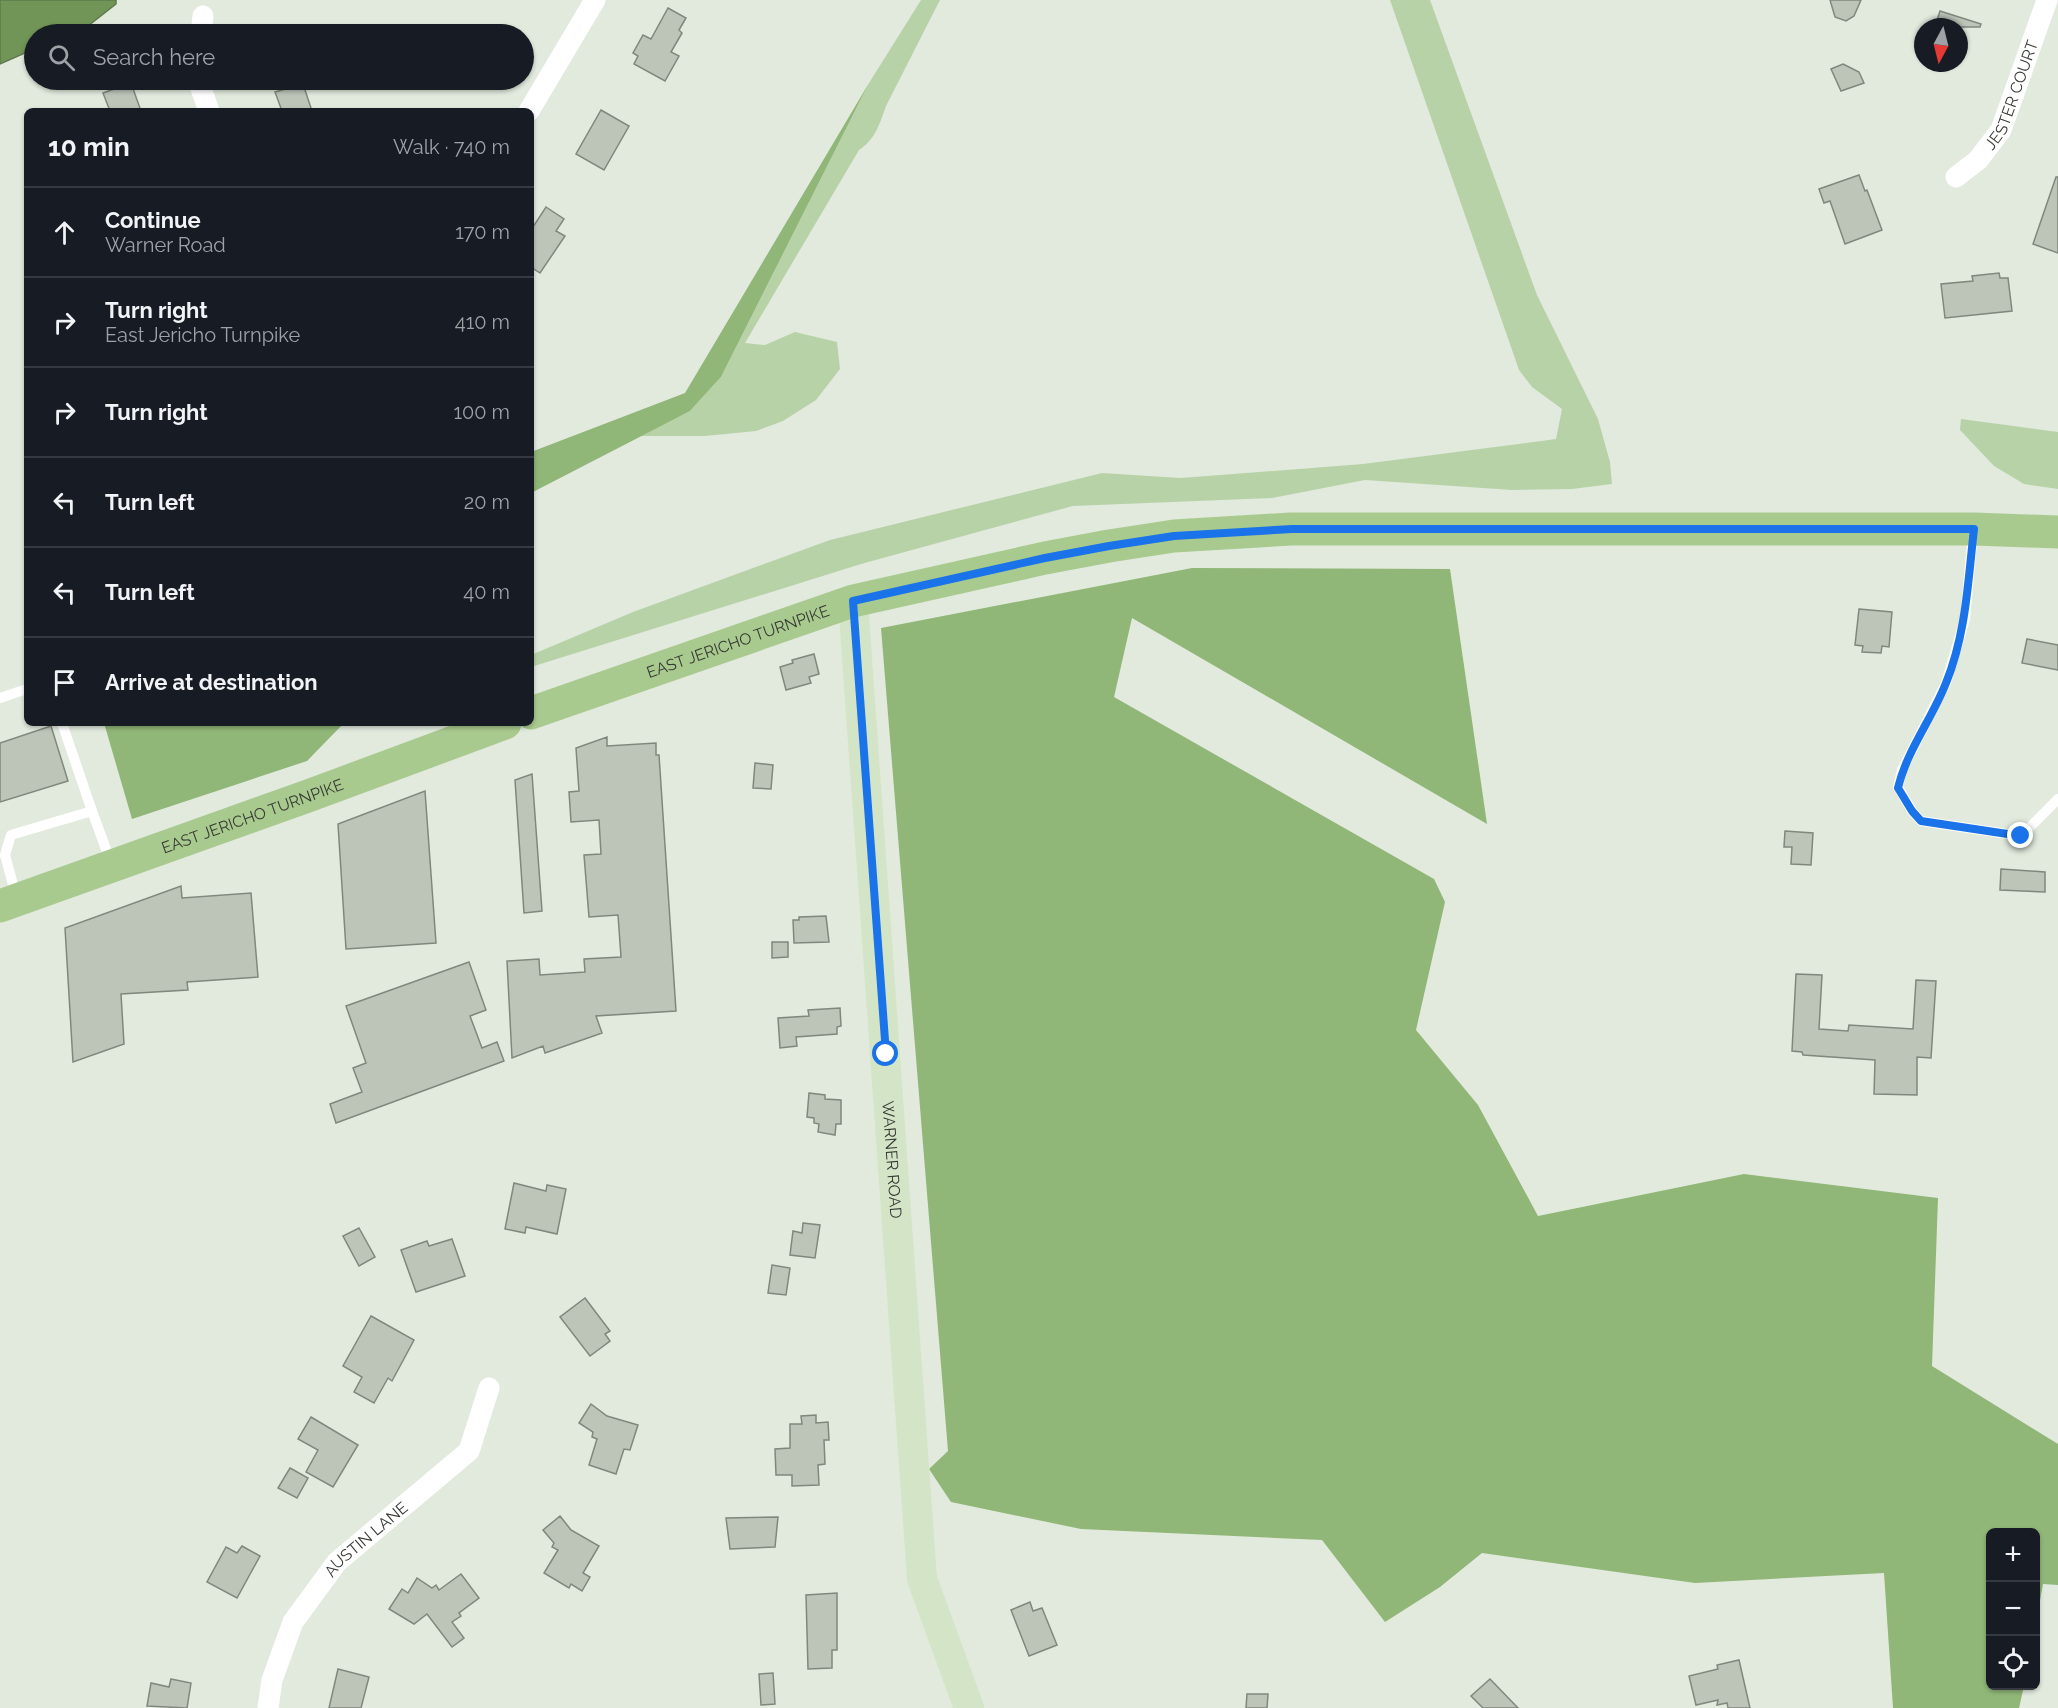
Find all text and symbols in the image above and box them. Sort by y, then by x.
north arrow [1914,18,1968,72]
search box [24,24,534,90]
street label: JESTER COURT [1981,38,2042,153]
icon: search [45,41,78,74]
text: Search here [93,44,215,70]
text: 10 min [48,132,130,162]
text: Walk · 740 m [393,135,510,159]
text: Continue [105,207,201,233]
icon: ahead [48,216,81,249]
text: 170 m [455,220,510,244]
text: Warner Road [105,233,226,257]
text: Turn right [105,297,208,323]
icon: right [48,306,81,339]
text: 410 m [455,310,510,334]
text: East Jericho Turnpike [105,323,300,347]
icon: right [48,396,81,429]
text: Turn right [105,399,208,425]
text: 100 m [453,400,510,424]
icon: left [48,486,81,519]
text: Turn left [105,489,195,515]
text: 20 m [464,490,510,514]
icon: left [48,576,81,609]
text: Turn left [105,579,195,605]
text: 40 m [463,580,510,604]
street label: EAST JERICHO TURNPIKE [644,601,832,682]
icon: arrive [48,666,81,699]
text: Arrive at destination [105,669,318,695]
street label: EAST JERICHO TURNPIKE [159,775,346,858]
route end [2007,822,2033,848]
route start [872,1040,898,1066]
street label: WARNER ROAD [878,1100,906,1219]
street label: AUSTIN LANE [320,1498,412,1581]
map controls [1986,1528,2040,1690]
button: + [1986,1528,2040,1582]
button: − [1986,1582,2040,1636]
button: locate [1986,1636,2040,1690]

